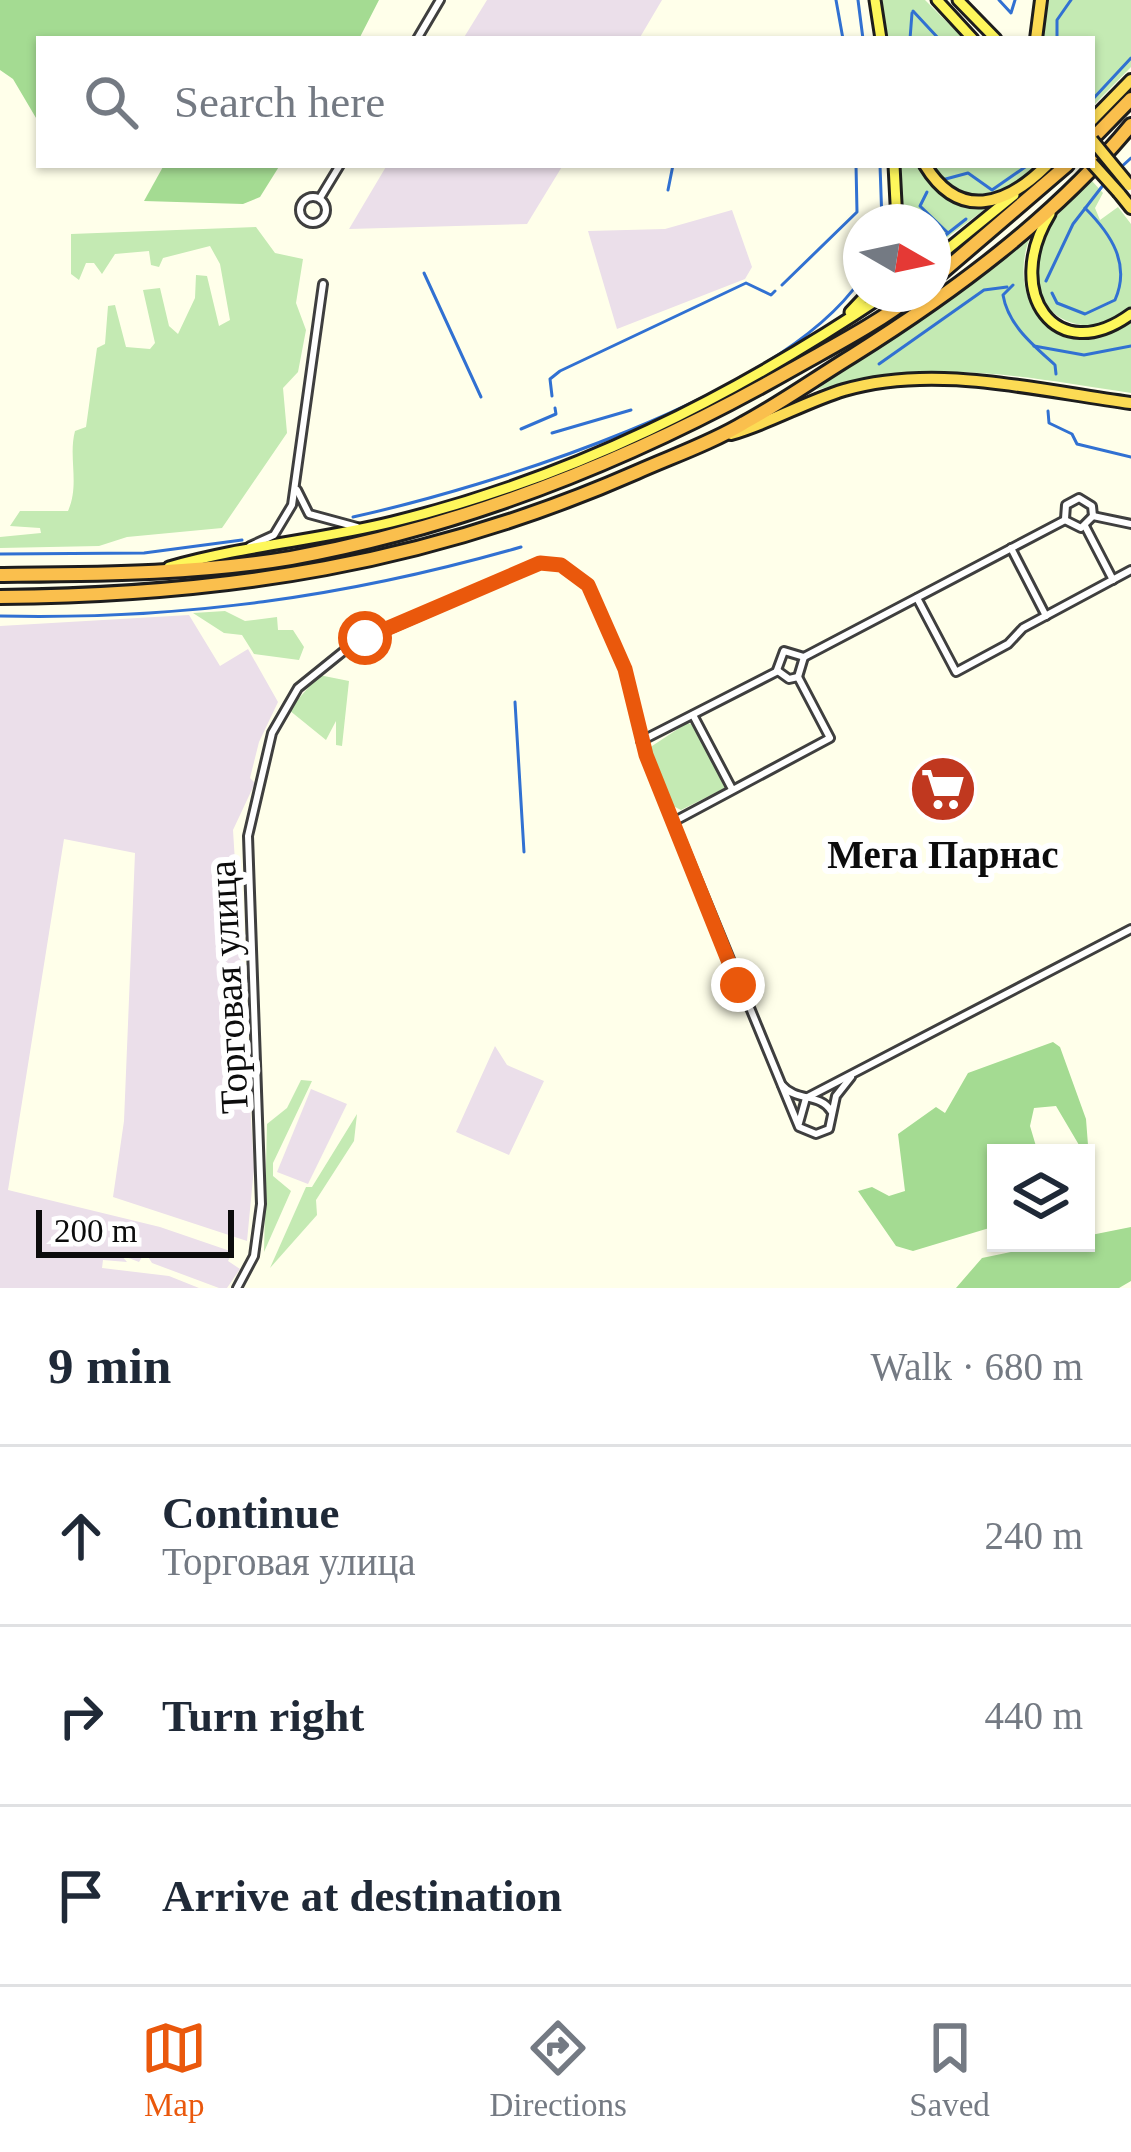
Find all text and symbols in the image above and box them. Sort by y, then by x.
search box [36,36,1095,168]
icon: search [78,69,144,135]
text: Search here [174,77,385,127]
north arrow [843,204,951,312]
route start [338,611,392,665]
supermarket icon: Мега Парнас [908,754,978,824]
place label: Мега Парнас [827,833,1059,877]
street label: Торговая улица [200,859,257,1115]
route end [711,958,765,1012]
map controls [987,1144,1095,1252]
button: layers [987,1144,1095,1252]
scale bar [36,1204,234,1257]
text: 200 m [54,1213,137,1249]
text: 9 min [48,1338,171,1394]
text: Walk · 680 m [871,1345,1083,1388]
text: Continue [162,1488,340,1538]
icon: ahead [48,1503,114,1569]
text: 240 m [984,1514,1083,1557]
text: Торговая улица [162,1540,416,1583]
icon: right [48,1683,114,1749]
text: Turn right [162,1691,364,1741]
text: 440 m [984,1694,1083,1737]
icon: arrive [48,1863,114,1929]
text: Arrive at destination [162,1871,562,1921]
tab: Map [141,2015,207,2124]
tab: Directions [489,2015,627,2124]
tab: Saved [909,2015,990,2124]

